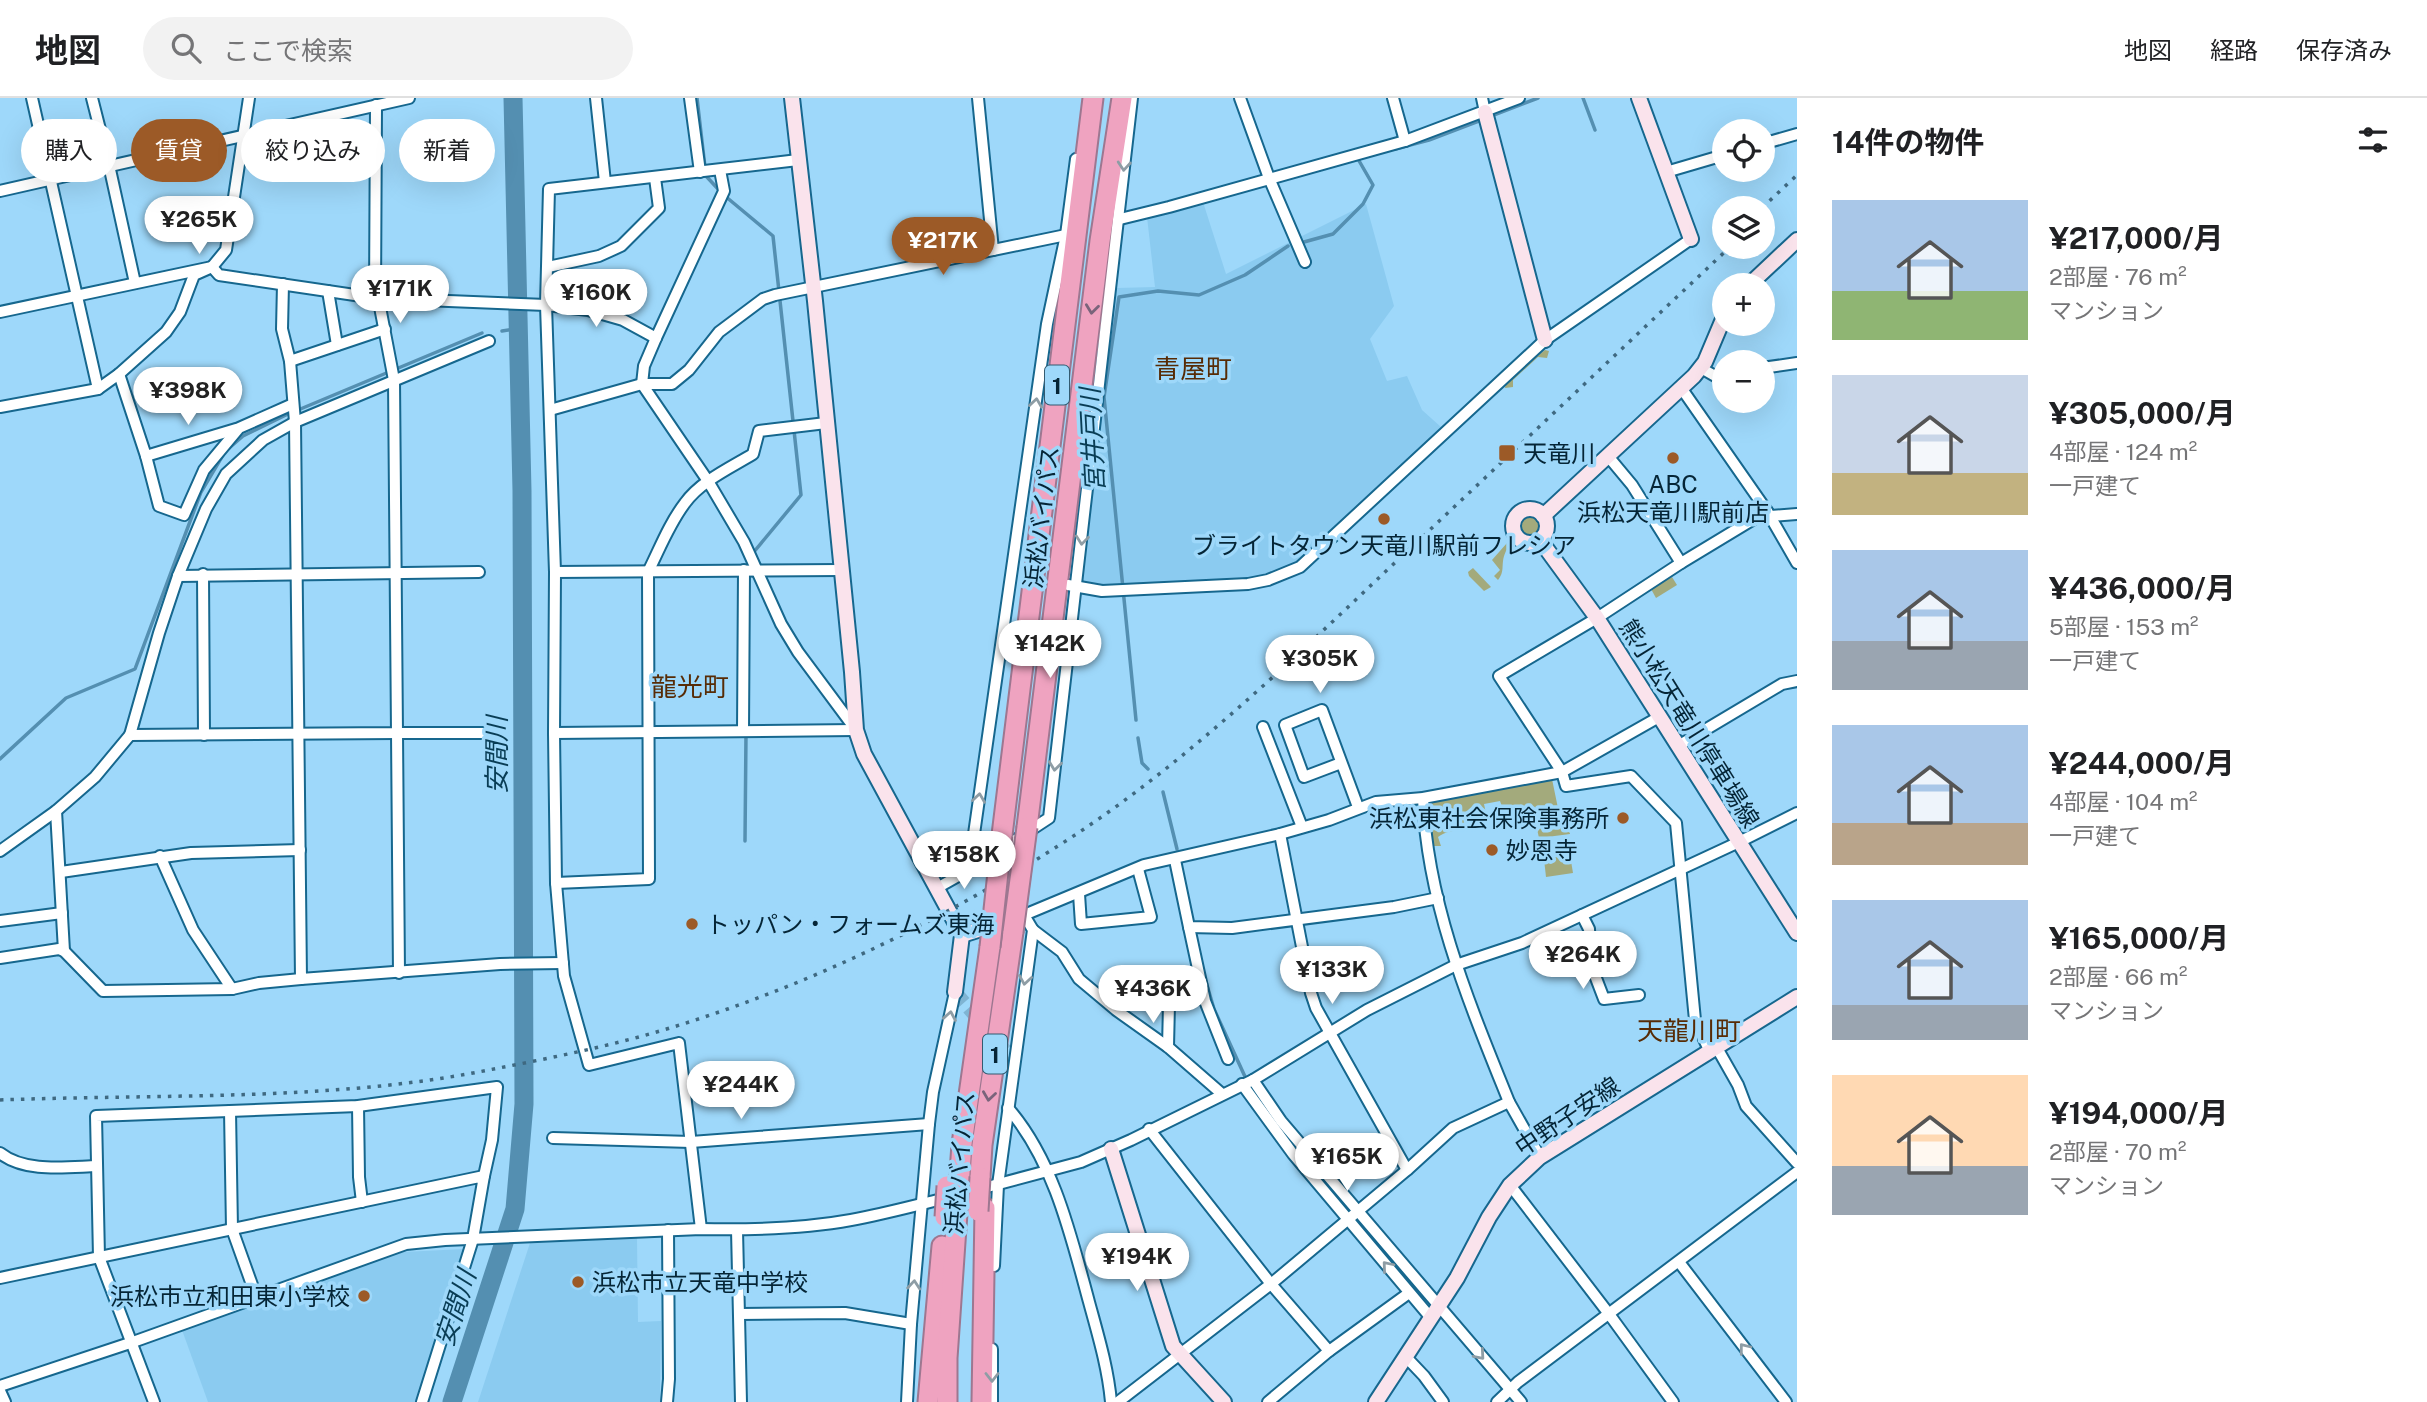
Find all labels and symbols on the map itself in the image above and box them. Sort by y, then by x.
one-way arrow [1117,161,1132,172]
pin: ¥265K [150,197,248,256]
pin: ¥217K [894,218,992,277]
pin: ¥171K [351,266,449,325]
pin: ¥160K [547,270,645,329]
one-way arrow [1084,303,1099,315]
district label: 青屋町 [1154,353,1232,384]
road number: 1 [1045,366,1069,404]
pin: ¥398K [139,368,237,427]
water label: 宮井戸川 [1074,384,1110,493]
one-way arrow [1028,398,1043,409]
place label: 天竜川 [1523,439,1595,467]
marker: 天竜川 [1497,443,1517,463]
street label: 浜松バイパス [1018,444,1064,590]
marker: ABC 浜松天竜川駅前店 [1665,450,1681,466]
place label: ABC 浜松天竜川駅前店 [1577,470,1769,526]
marker: ブライトタウン天竜川駅前フレシア [1376,511,1392,527]
place label: ブライトタウン天竜川駅前フレシア [1192,531,1576,559]
one-way arrow [1074,534,1089,546]
street label: 熊小松天竜川停車場線 [1615,614,1765,832]
pin: ¥142K [1001,620,1099,680]
pin: ¥305K [1271,636,1369,695]
district label: 龍光町 [651,671,729,702]
water label: 安間川 [481,713,512,794]
one-way arrow [1048,760,1063,772]
one-way arrow [971,792,986,804]
place label: 浜松東社会保険事務所 [1369,804,1609,832]
marker: 浜松東社会保険事務所 [1615,810,1631,826]
pin: ¥158K [915,832,1013,891]
place label: 妙恩寺 [1506,836,1578,864]
marker: 妙恩寺 [1484,842,1500,858]
place label: トッパン・フォームズ東海 [706,910,994,938]
marker: トッパン・フォームズ東海 [684,916,700,932]
pin: ¥264K [1534,932,1632,991]
pin: ¥133K [1283,946,1381,1006]
pin: ¥436K [1104,965,1202,1025]
one-way arrow [1018,974,1033,986]
one-way arrow [942,1010,957,1022]
district label: 天龍川町 [1637,1015,1741,1046]
road number: 1 [983,1035,1007,1074]
pin: ¥244K [692,1062,790,1121]
street label: 中野子安線 [1509,1071,1625,1161]
street label: 浜松バイパス [939,1090,979,1236]
one-way arrow [982,1091,997,1102]
pin: ¥165K [1298,1134,1396,1193]
pin: ¥194K [1088,1234,1186,1293]
one-way arrow [1382,1261,1395,1273]
water label: 安間川 [428,1263,483,1350]
place label: 浜松市立天竜中学校 [592,1268,808,1296]
marker: 浜松市立天竜中学校 [570,1274,586,1290]
one-way arrow [906,1279,921,1290]
place label: 浜松市立和田東小学校 [110,1282,350,1310]
marker: 浜松市立和田東小学校 [356,1288,372,1304]
one-way arrow [1739,1343,1752,1356]
one-way arrow [1472,1347,1484,1360]
one-way arrow [984,1373,1000,1383]

